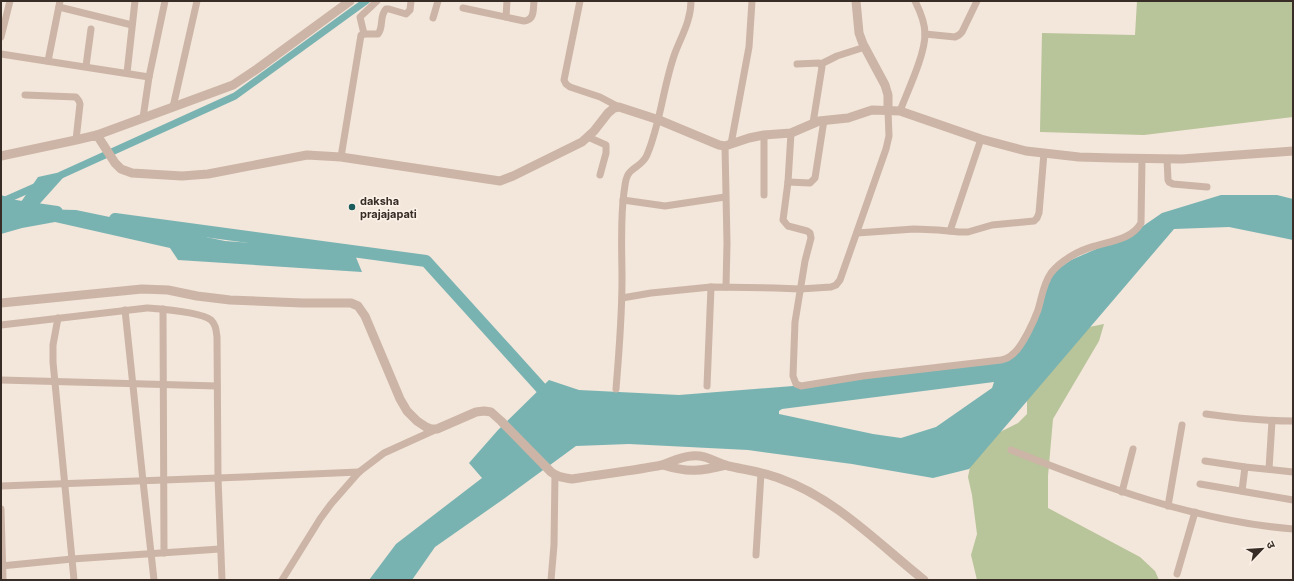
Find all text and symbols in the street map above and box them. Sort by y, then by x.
place label: daksha prajajapati [360,194,417,221]
marker: daksha prajajapati [347,202,357,212]
north arrow [1242,529,1282,569]
text: उ [1263,539,1279,551]

